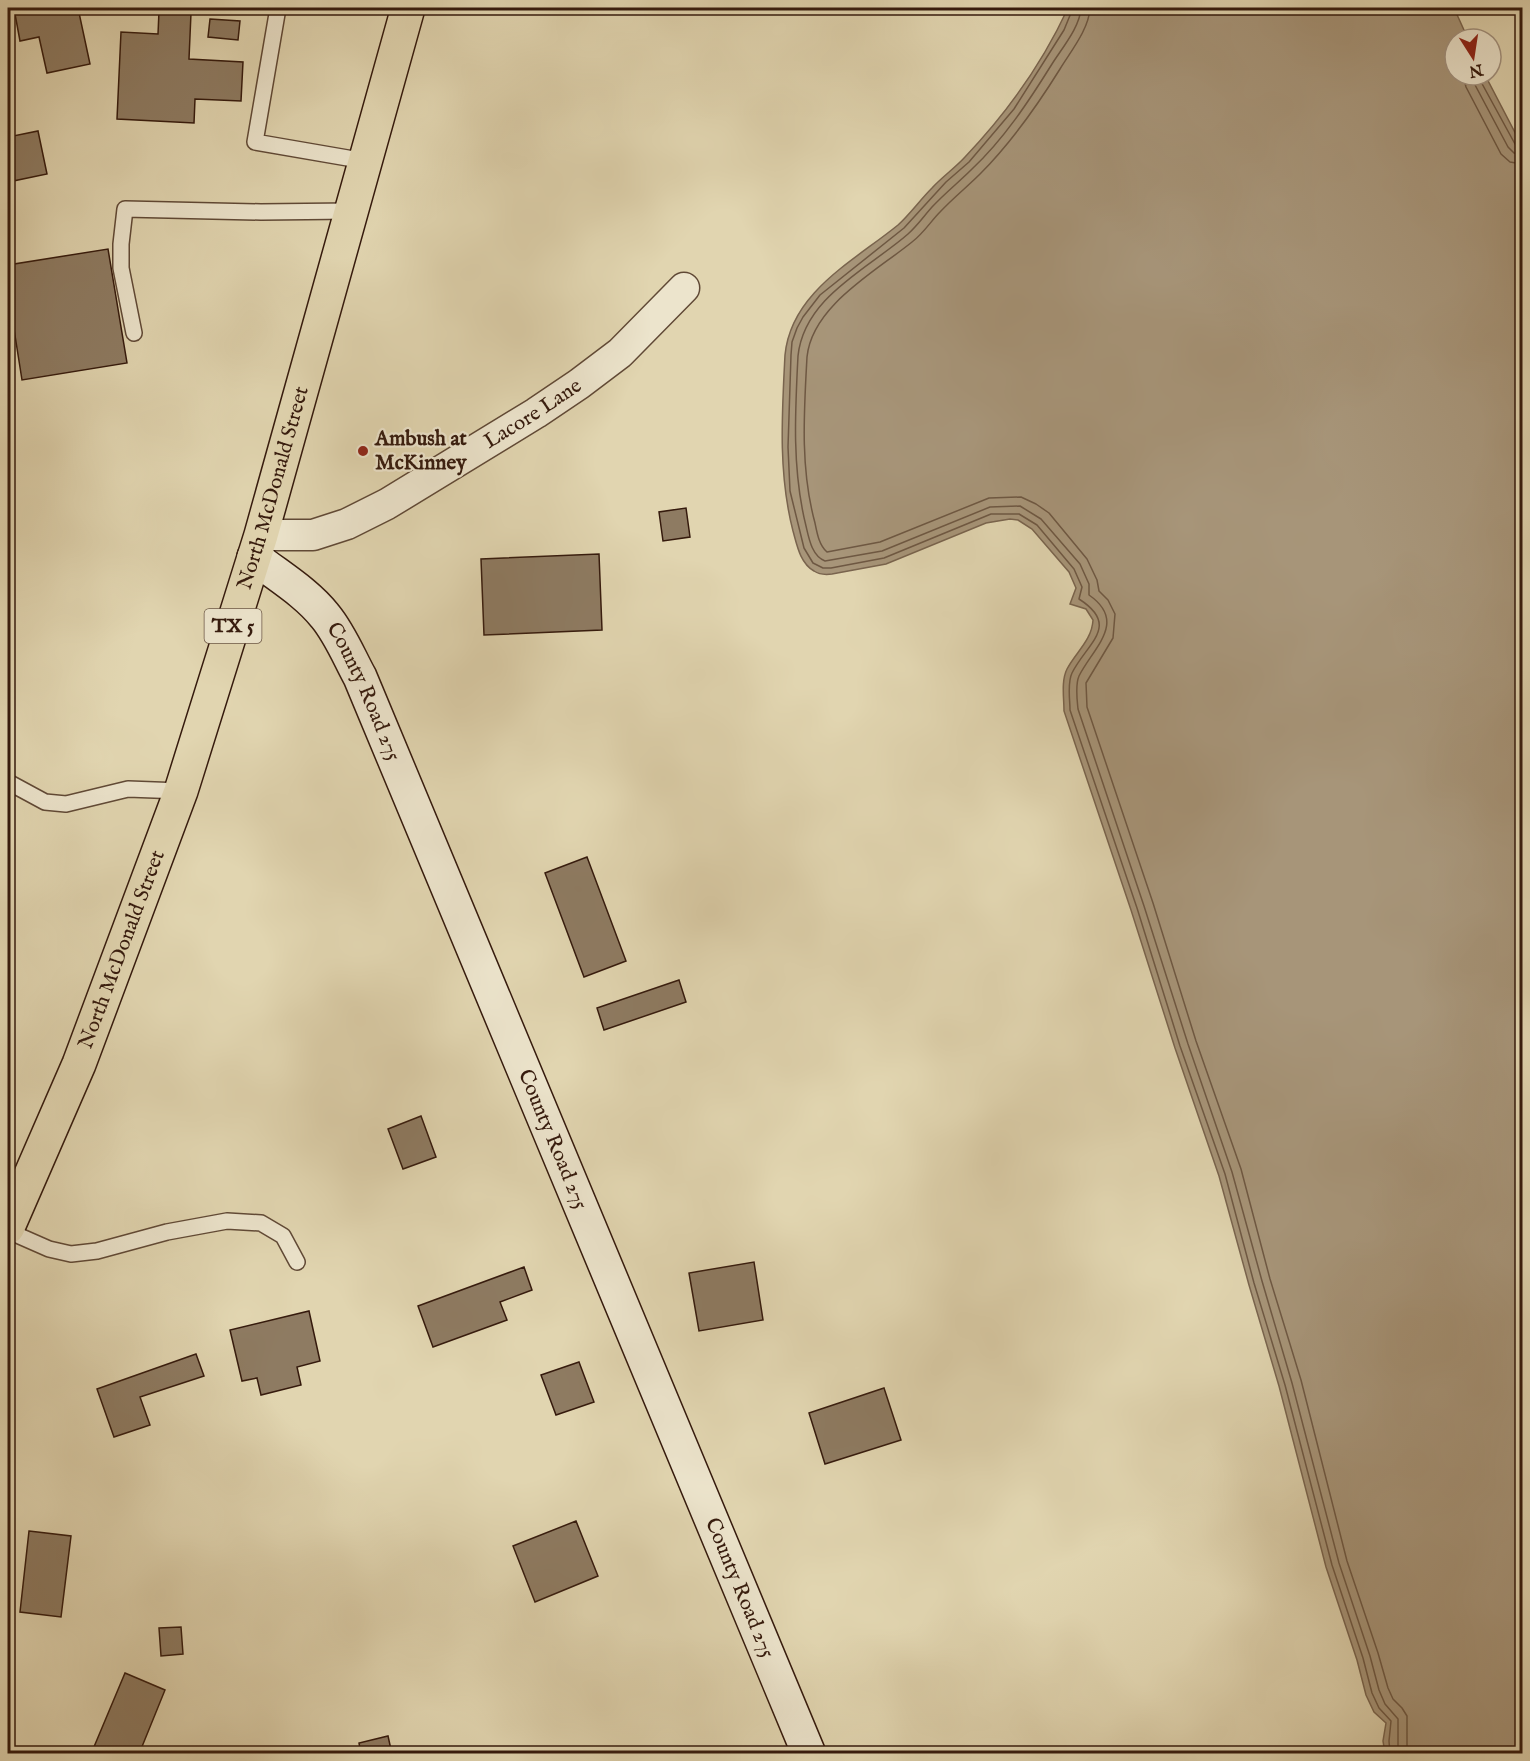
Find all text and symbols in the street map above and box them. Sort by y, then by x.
north arrow [1443,27,1503,87]
text: N [1467,58,1486,81]
street label: Lacore Lane [479,372,587,455]
street label: North McDonald Street [231,383,315,593]
place label: Ambush at McKinney [374,426,468,477]
marker: Ambush at McKinney [356,444,370,458]
road number: TX 5 [204,609,262,643]
street label: County Road 275 [320,617,407,765]
street label: North McDonald Street [72,846,171,1053]
street label: County Road 275 [512,1065,594,1214]
street label: County Road 275 [699,1514,781,1663]

